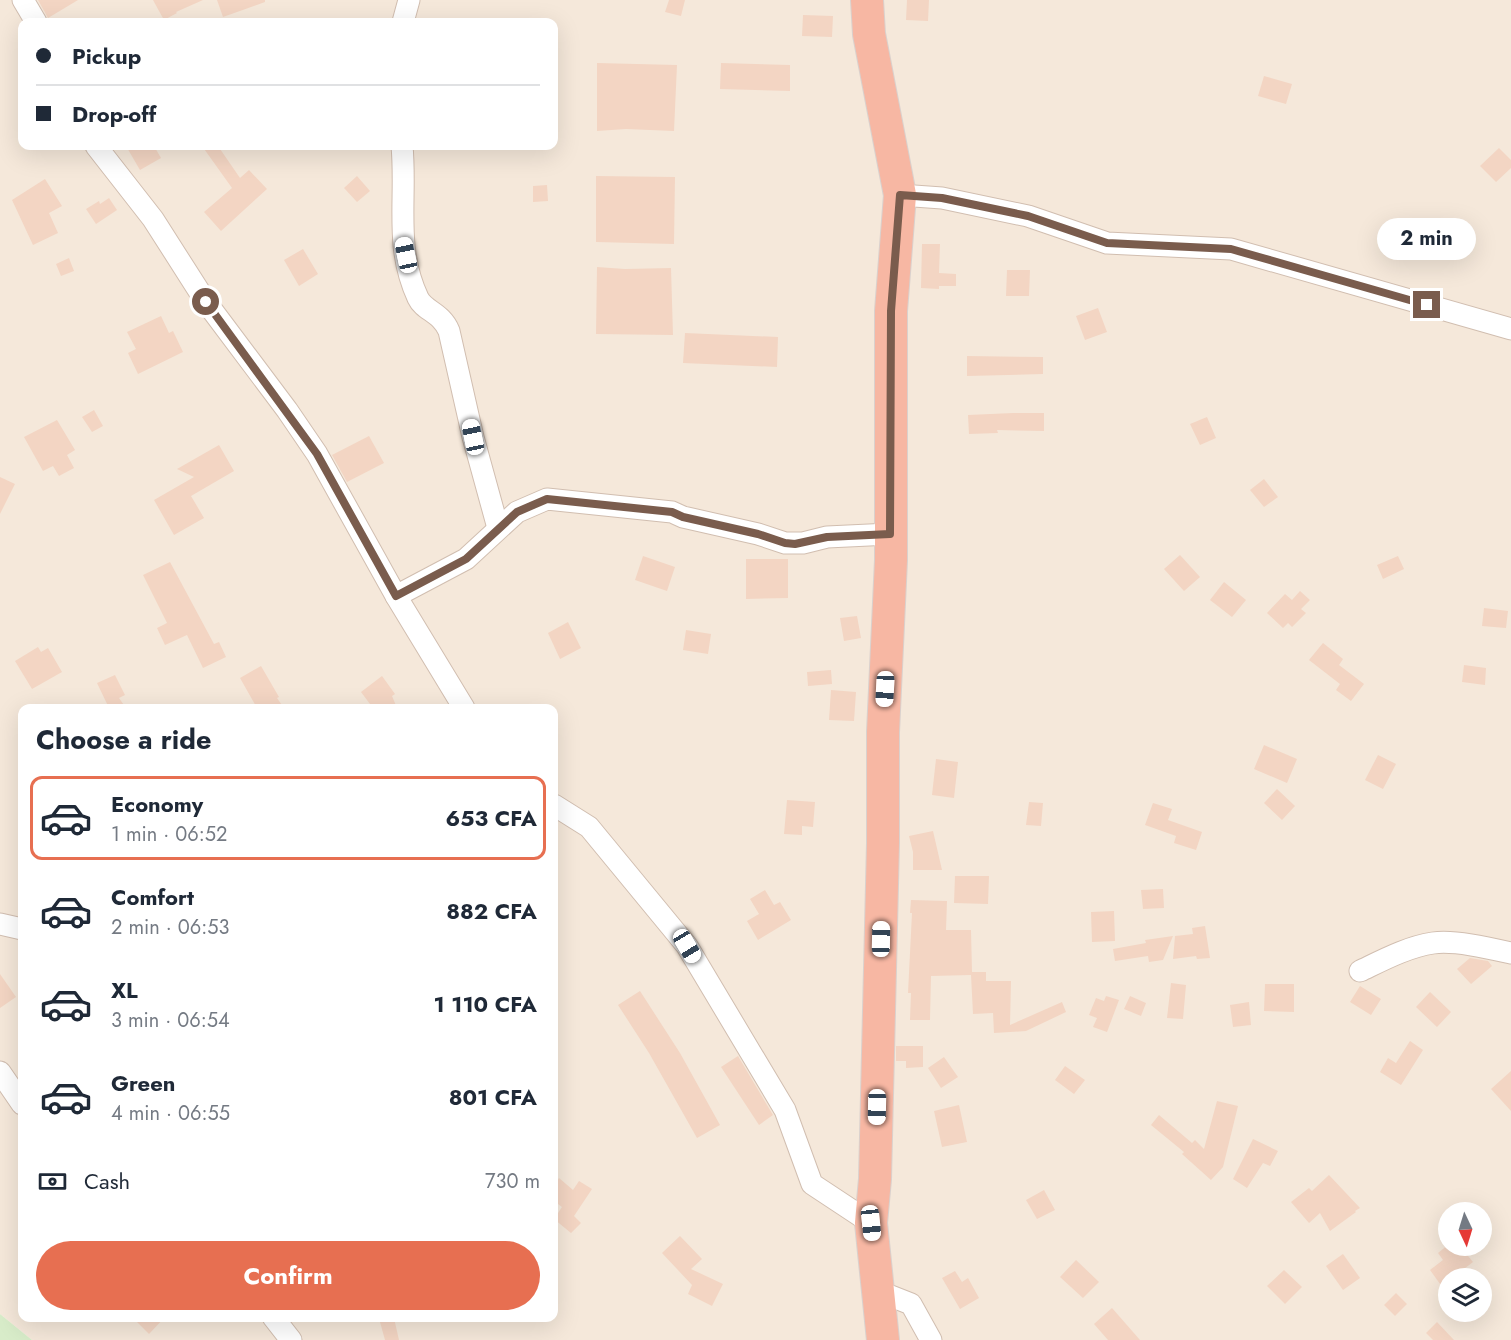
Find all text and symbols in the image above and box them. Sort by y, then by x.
text: Pickup [72,40,141,72]
text: Drop-off [72,98,156,130]
callout: 2 min [1378,218,1476,260]
text: 2 min [1400,224,1453,253]
car [393,236,419,274]
route start [192,288,219,315]
route end [1413,291,1440,318]
car [460,418,486,456]
car [875,671,895,707]
text: Choose a ride [36,720,211,759]
text: Economy [111,788,203,820]
icon: car [39,791,93,845]
text: 653 CFA [446,802,537,834]
text: 1 min · 06:52 [111,820,227,849]
text: Comfort [111,881,194,913]
icon: car [39,884,93,938]
text: 882 CFA [446,895,537,927]
text: 2 min · 06:53 [111,913,229,942]
car [872,921,890,957]
car [670,926,704,966]
text: XL [111,974,138,1006]
icon: car [39,977,93,1031]
text: 1 110 CFA [433,988,537,1020]
text: 3 min · 06:54 [111,1006,230,1035]
text: Green [111,1067,175,1099]
icon: car [39,1070,93,1124]
text: 801 CFA [449,1081,537,1113]
car [868,1089,886,1125]
text: 4 min · 06:55 [111,1099,230,1128]
icon: cash [36,1165,69,1198]
text: Cash [84,1165,130,1197]
text: 730 m [485,1167,540,1196]
north arrow [1438,1202,1492,1256]
map controls [1438,1202,1492,1322]
car [860,1204,882,1242]
button: Confirm [36,1241,540,1310]
button: layers [1438,1268,1492,1322]

